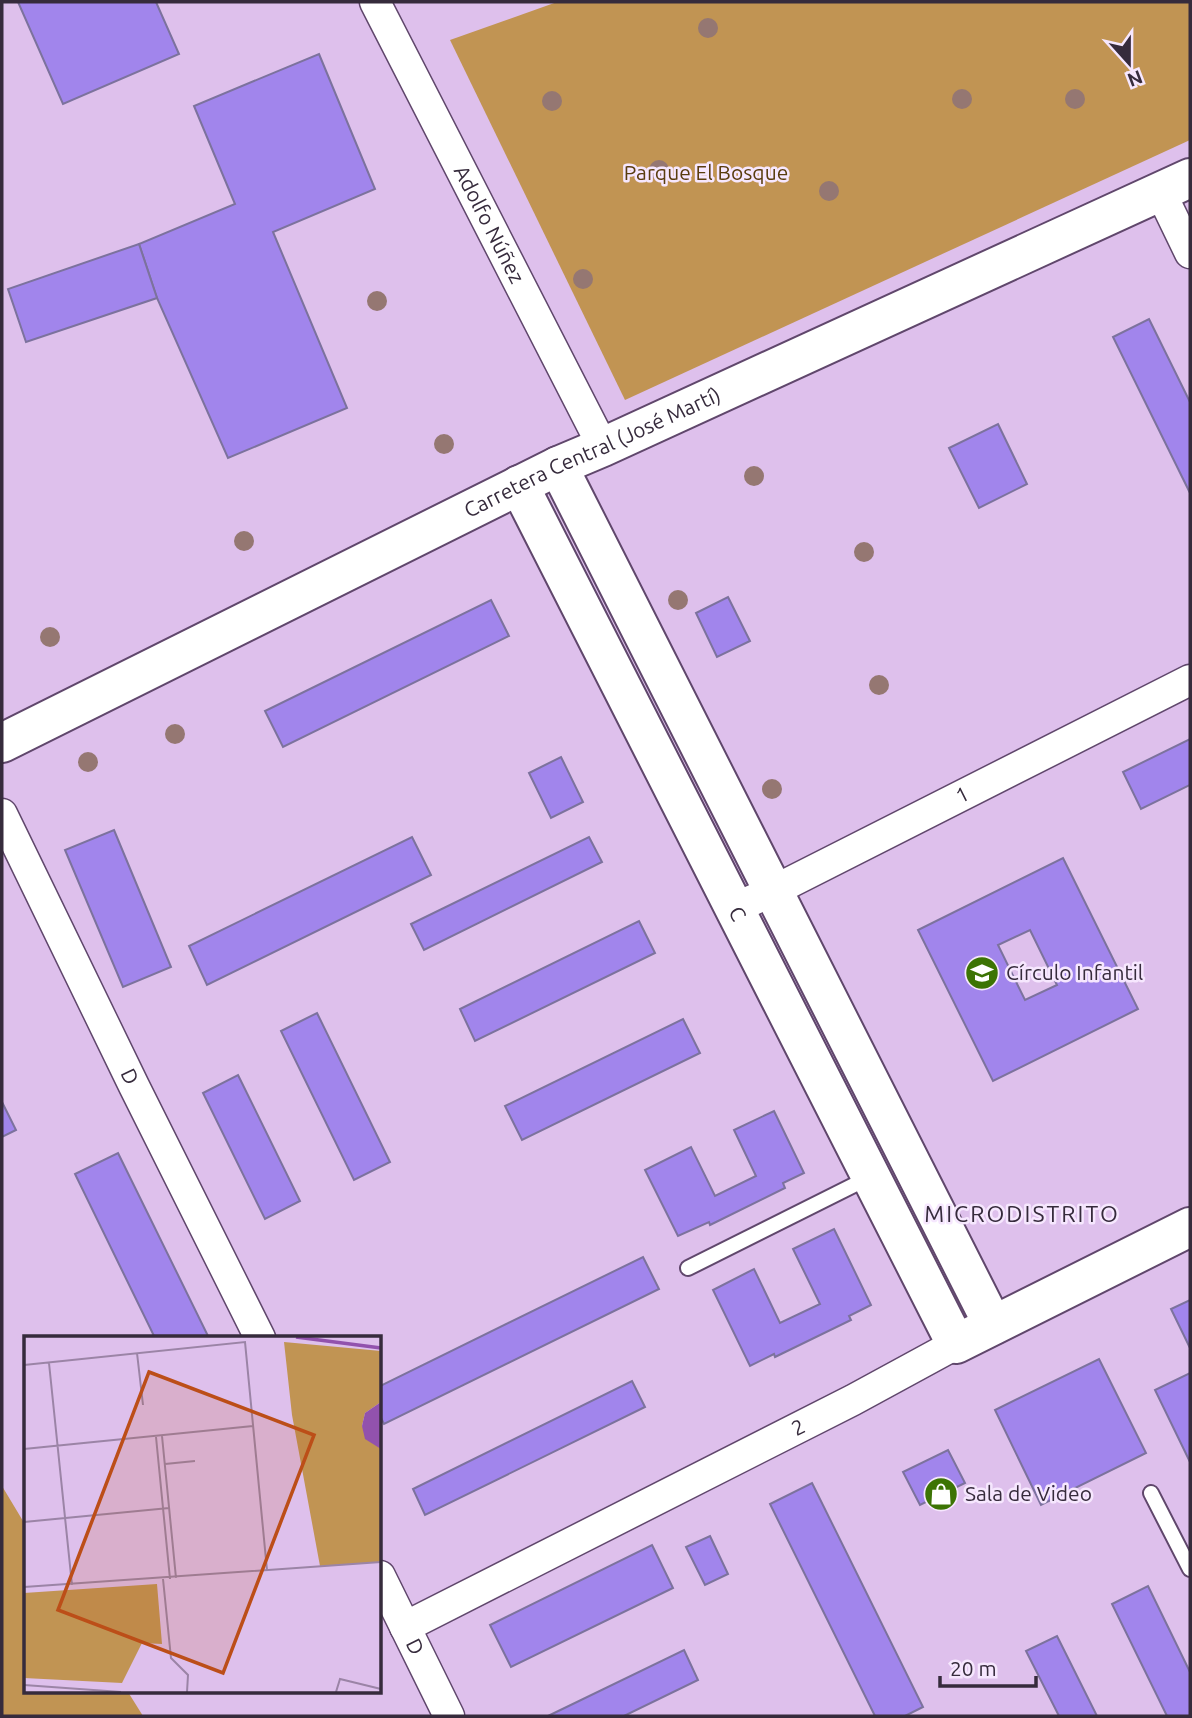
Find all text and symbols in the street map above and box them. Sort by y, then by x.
north arrow [1094,28,1164,98]
text: N [1125,66,1146,92]
park label: Parque El Bosque [624,160,788,184]
street label: Adolfo Núñez [450,161,530,287]
street label: Carretera Central (José Martí) [460,382,724,522]
street label: 1 [951,781,973,808]
street label: C [724,902,752,925]
school or university icon: Círculo Infantil [963,954,1001,992]
place label: Círculo Infantil [1006,960,1143,984]
street label: D [116,1064,144,1088]
district label: MICRODISTRITO [924,1201,1120,1226]
inset map [24,1336,382,1694]
street label: 2 [787,1413,809,1440]
shop icon: Sala de Video [922,1475,960,1513]
place label: Sala de Video [965,1481,1092,1505]
street label: D [402,1634,430,1658]
scale bar [940,1644,1036,1688]
text: 20 m [950,1656,997,1680]

